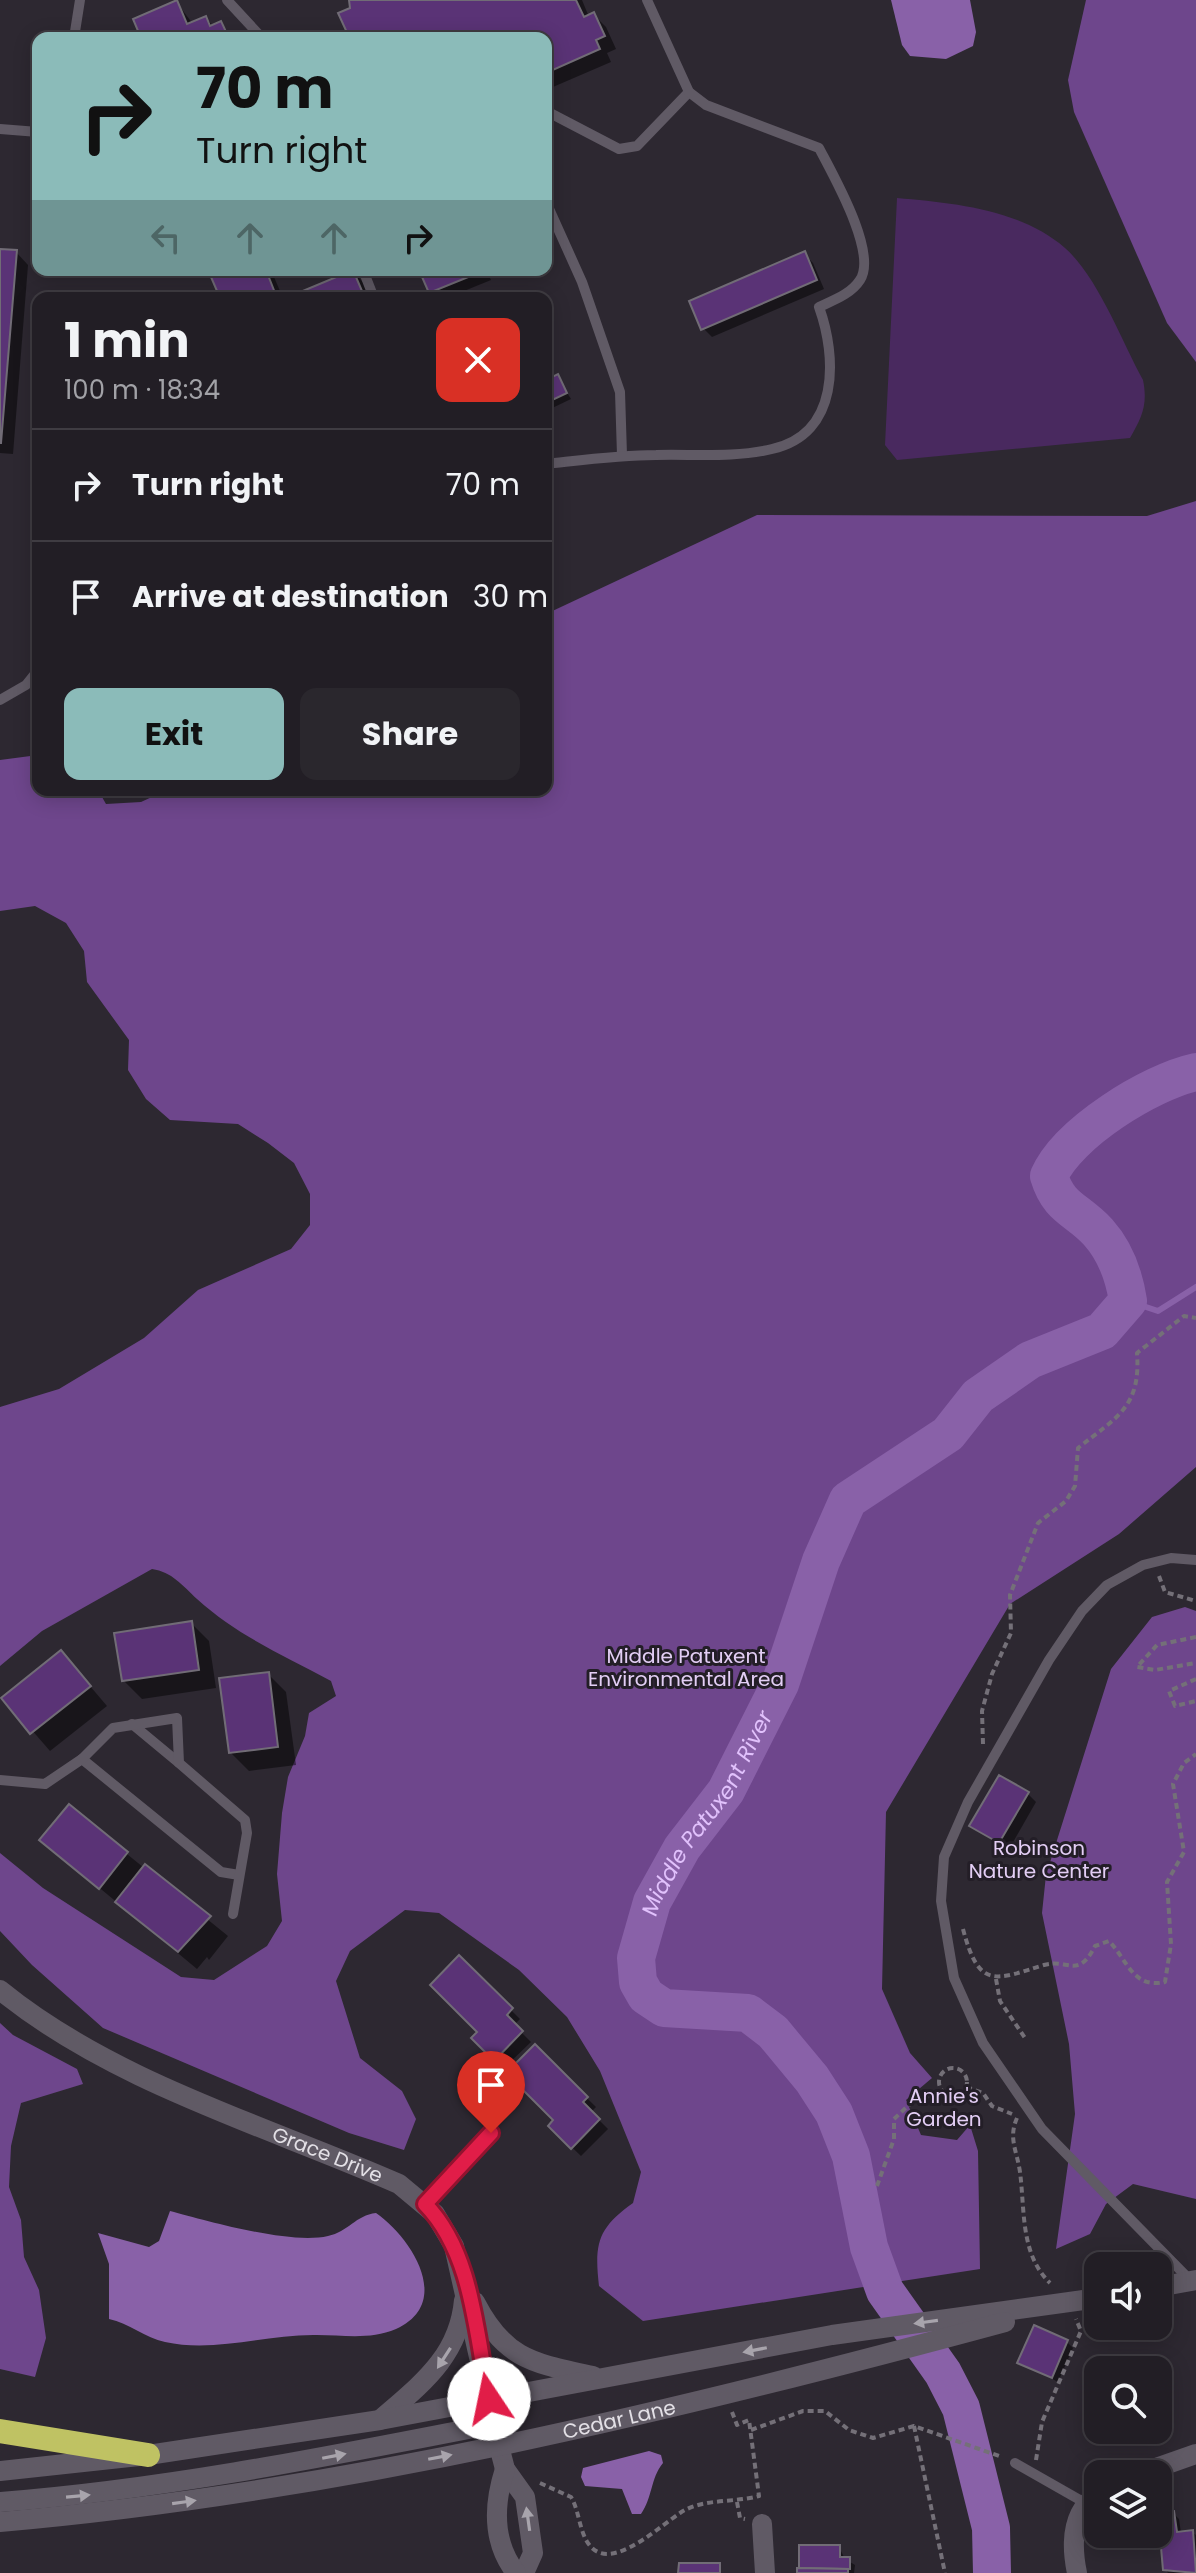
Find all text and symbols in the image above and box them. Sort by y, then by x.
text: 70 m [196,49,334,128]
icon: right [64,64,168,168]
text: Turn right [196,125,367,176]
icon: left [144,216,188,260]
icon: ahead [228,216,272,260]
icon: ahead [312,216,356,260]
icon: right [396,216,440,260]
text: 1 min [64,307,190,374]
button: close [436,318,520,402]
text: 100 m · 18:34 [64,372,220,408]
icon: right [64,463,108,507]
text: Turn right [132,463,284,506]
text: 70 m [446,463,520,506]
icon: arrive [64,575,108,619]
text: Arrive at destination [132,575,449,618]
text: 30 m [473,575,548,618]
button: Exit [64,688,284,780]
button: Share [300,688,520,780]
park label: Middle Patuxent Environmental Area [588,1642,784,1693]
water label: Middle Patuxent River [634,1705,780,1919]
park label: Robinson Nature Center [969,1834,1109,1885]
pin [457,2051,525,2133]
icon: arrive [469,2063,513,2107]
park label: Annie's Garden [906,2082,982,2133]
street label: Grace Drive [268,2120,387,2189]
map controls [1084,2252,1172,2548]
button: sound [1084,2252,1172,2340]
one-way arrow [913,2316,938,2329]
one-way arrow [742,2344,767,2357]
one-way arrow [438,2347,452,2369]
button: search [1084,2356,1172,2444]
position arrow [447,2357,531,2441]
street label: Cedar Lane [560,2393,678,2446]
one-way arrow [322,2449,347,2461]
one-way arrow [427,2450,452,2463]
button: layers [1084,2460,1172,2548]
one-way arrow [66,2489,91,2502]
one-way arrow [172,2495,197,2508]
one-way arrow [521,2506,534,2531]

